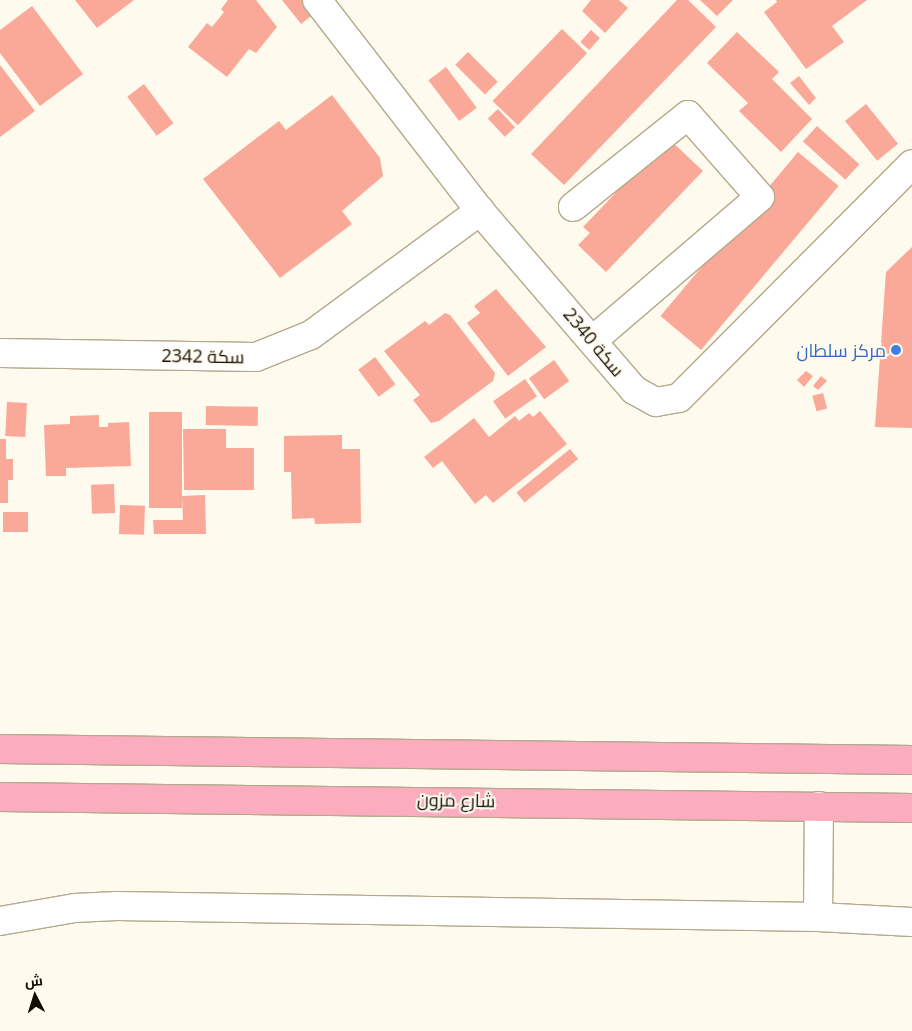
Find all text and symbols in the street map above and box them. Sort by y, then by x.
street label: سكة 2340 [559,303,629,381]
place label: مركز سلطان [797,339,886,361]
street label: سكة 2342 [161,344,245,368]
marker: مركز سلطان [890,344,902,356]
street label: شارع مزون [417,789,495,811]
text: ش [24,970,43,991]
north arrow [10,971,60,1021]

